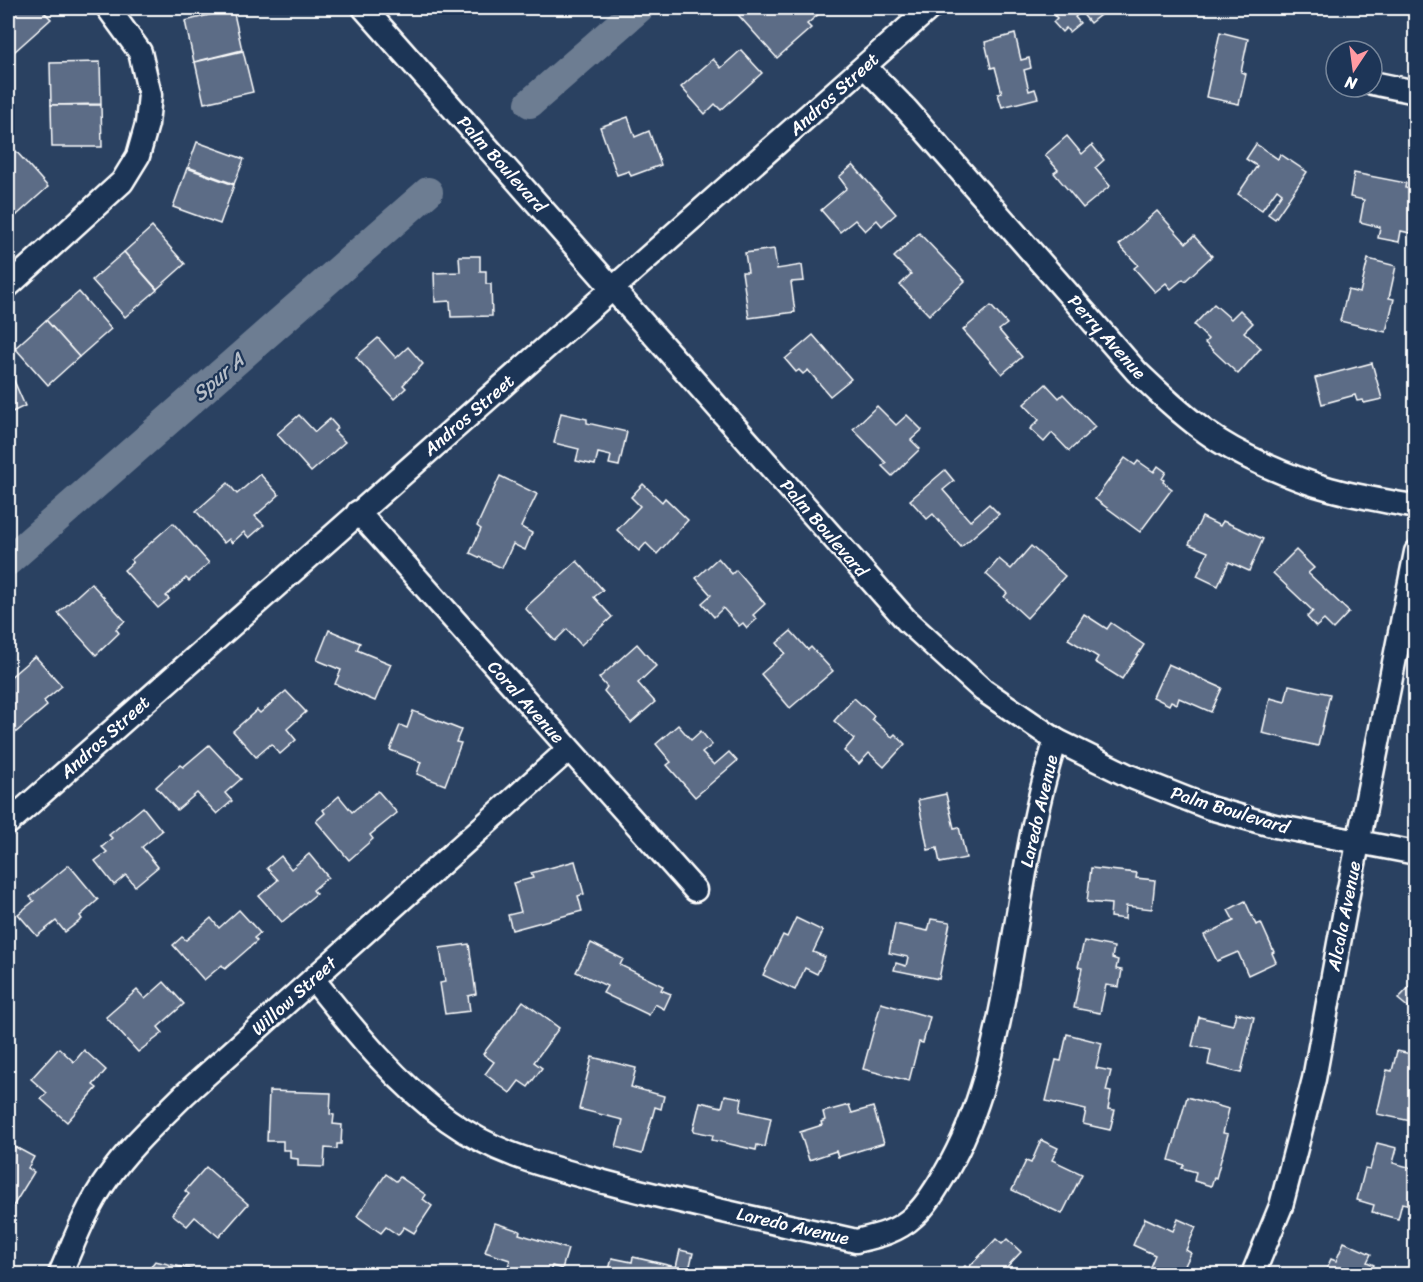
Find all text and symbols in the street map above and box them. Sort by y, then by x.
north arrow [1324,39,1384,99]
street label: Andros Street [781,44,887,144]
text: N [1341,68,1360,99]
street label: Palm Boulevard [449,108,556,221]
street label: Perry Avenue [1060,287,1155,387]
water label: Spur A [184,342,255,410]
street label: Andros Street [415,366,522,465]
street label: Palm Boulevard [772,471,877,586]
street label: Coral Avenue [479,653,573,751]
street label: Andros Street [52,687,158,787]
street label: Laredo Avenue [1011,751,1068,870]
street label: Palm Boulevard [1167,777,1295,844]
street label: Alcala Avenue [1317,858,1370,975]
street label: Willow Street [243,948,345,1044]
street label: Laredo Avenue [734,1198,853,1255]

